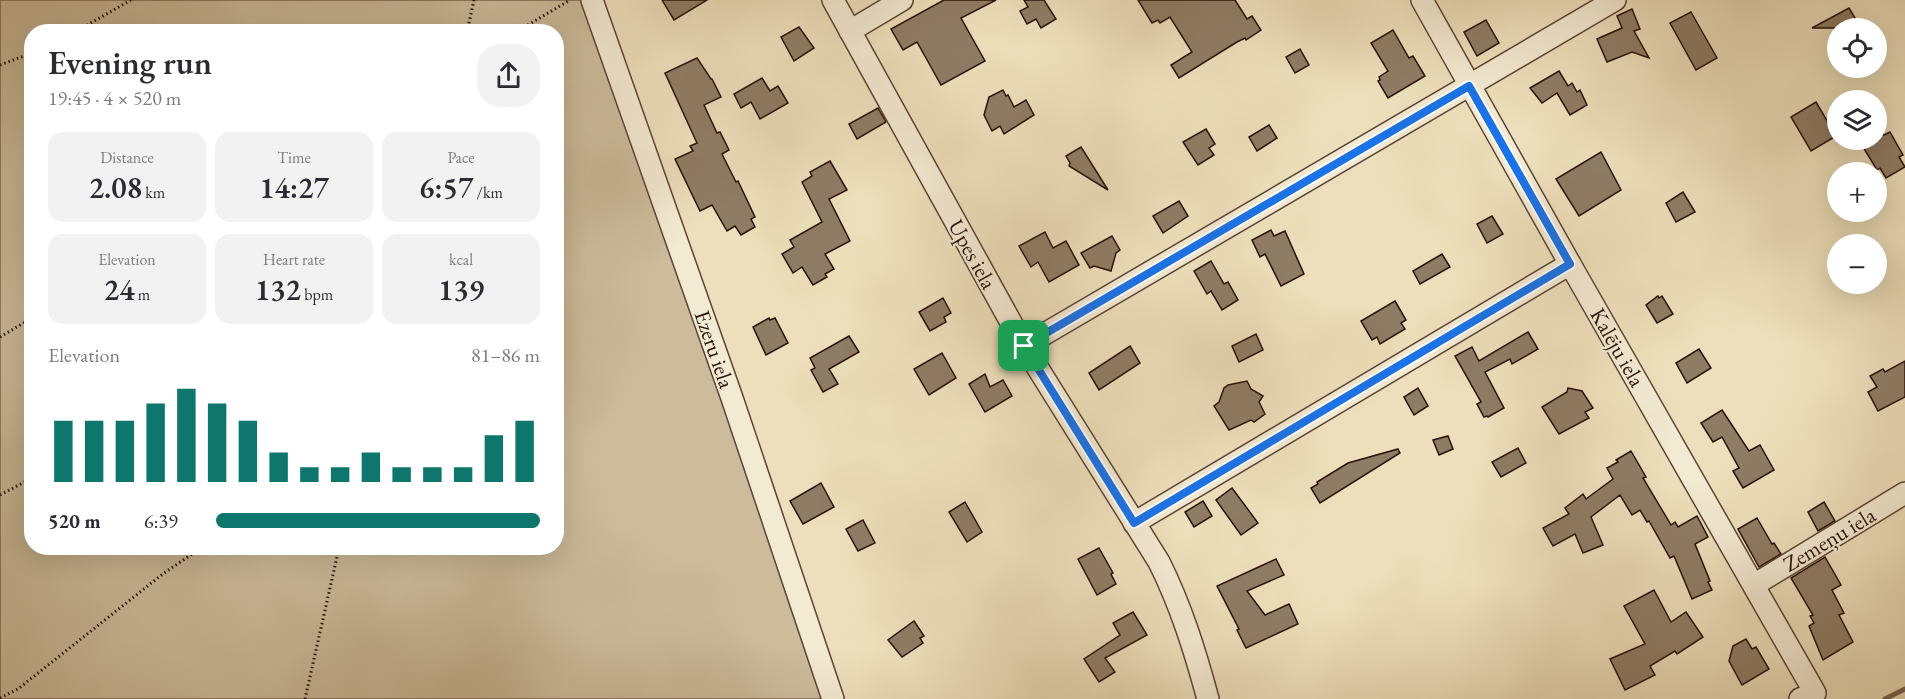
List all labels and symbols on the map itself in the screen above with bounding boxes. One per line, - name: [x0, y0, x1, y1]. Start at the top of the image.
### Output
- street label: Upes iela: [942, 214, 1004, 295]
- street label: Kalēju iela: [1583, 302, 1652, 392]
- street label: Ezeru iela: [688, 306, 741, 392]
- pin: [998, 320, 1049, 371]
- street label: Zemeņu iela: [1778, 500, 1881, 578]

